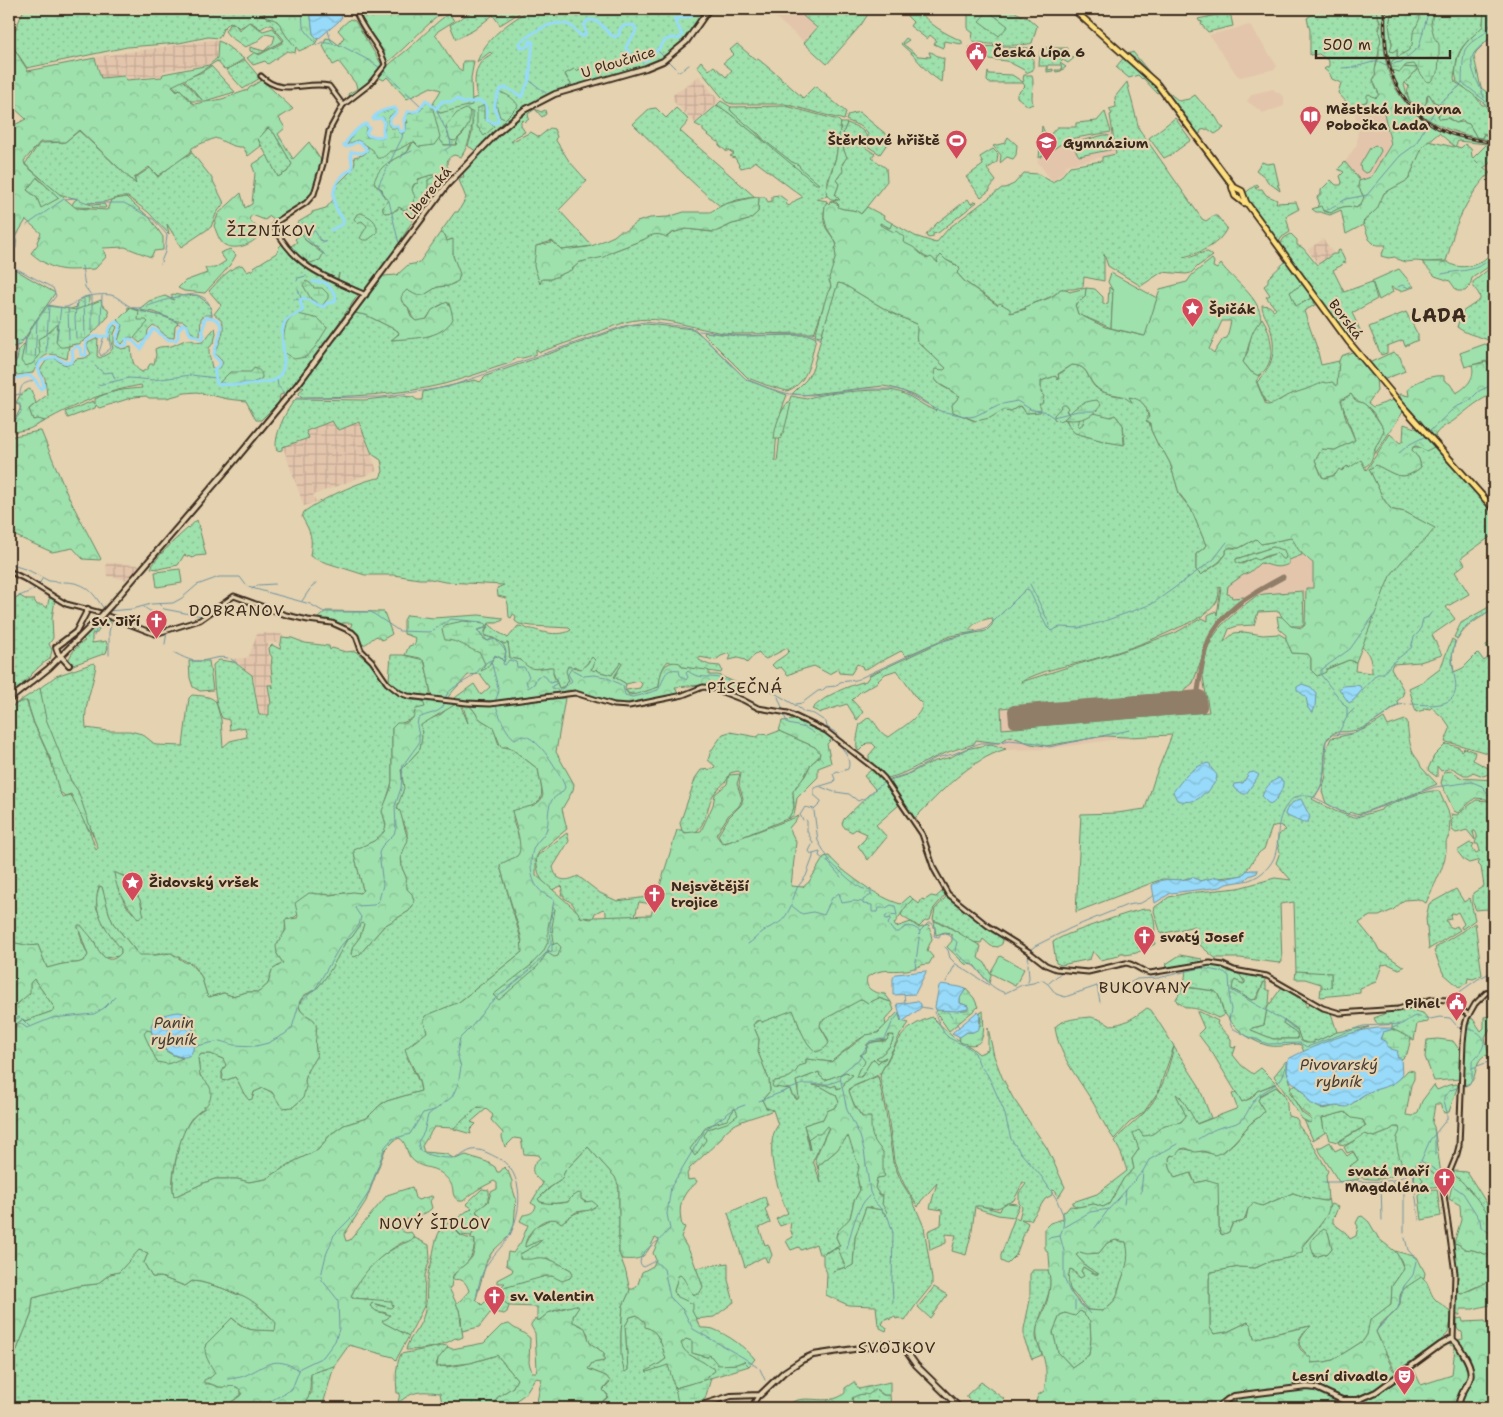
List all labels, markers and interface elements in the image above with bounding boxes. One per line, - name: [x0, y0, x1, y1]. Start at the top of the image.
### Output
- scale bar: [1316, 28, 1449, 60]
- text: 500 m: [1323, 35, 1371, 55]
- public building icon: Česká Lípa 6: [965, 40, 989, 71]
- street label: U Ploučnice: [579, 42, 657, 82]
- place label: Česká Lípa 6: [993, 43, 1085, 61]
- place label: Městská knihovna Pobočka Lada: [1326, 100, 1462, 134]
- library icon: Městská knihovna Pobočka Lada: [1298, 105, 1322, 136]
- sports icon: Štěrkové hřiště: [944, 128, 968, 159]
- place label: Štěrkové hřiště: [828, 131, 940, 149]
- school or university icon: Gymnázium: [1035, 131, 1059, 162]
- place label: Gymnázium: [1063, 134, 1149, 152]
- street label: Liberecká: [401, 162, 455, 223]
- district label: ŽIZNÍKOV: [226, 220, 316, 241]
- street label: Borská: [1325, 295, 1367, 343]
- place icon: Špičák: [1181, 297, 1205, 328]
- place label: Špičák: [1209, 300, 1256, 318]
- district label: LADA: [1411, 303, 1467, 328]
- district label: DOBRANOV: [189, 600, 285, 621]
- church icon: Sv. Jiří: [144, 609, 168, 640]
- place label: Sv. Jiří: [92, 612, 141, 630]
- district label: PÍSEČNÁ: [707, 677, 783, 698]
- place icon: Židovský vršek: [121, 870, 145, 901]
- place label: Židovský vršek: [149, 873, 259, 891]
- place label: Nejsvětější trojice: [671, 877, 750, 911]
- church icon: Nejsvětější trojice: [643, 882, 667, 913]
- church icon: svatý Josef: [1132, 925, 1156, 956]
- place label: svatý Josef: [1160, 928, 1244, 946]
- district label: BUKOVANY: [1099, 977, 1191, 998]
- public building icon: Pihel: [1444, 991, 1468, 1022]
- place label: Pihel: [1405, 994, 1440, 1012]
- water label: Panin rybník: [151, 1013, 198, 1050]
- water label: Pivovarský rybník: [1300, 1055, 1378, 1092]
- place label: svatá Maří Magdaléna: [1345, 1162, 1430, 1196]
- church icon: svatá Maří Magdaléna: [1433, 1167, 1457, 1198]
- district label: NOVÝ ŠIDLOV: [379, 1213, 491, 1234]
- church icon: sv. Valentin: [482, 1284, 506, 1315]
- place label: sv. Valentin: [510, 1287, 594, 1305]
- district label: SVOJKOV: [858, 1337, 936, 1358]
- theatre icon: Lesní divadlo: [1392, 1364, 1416, 1395]
- place label: Lesní divadlo: [1292, 1367, 1388, 1385]

